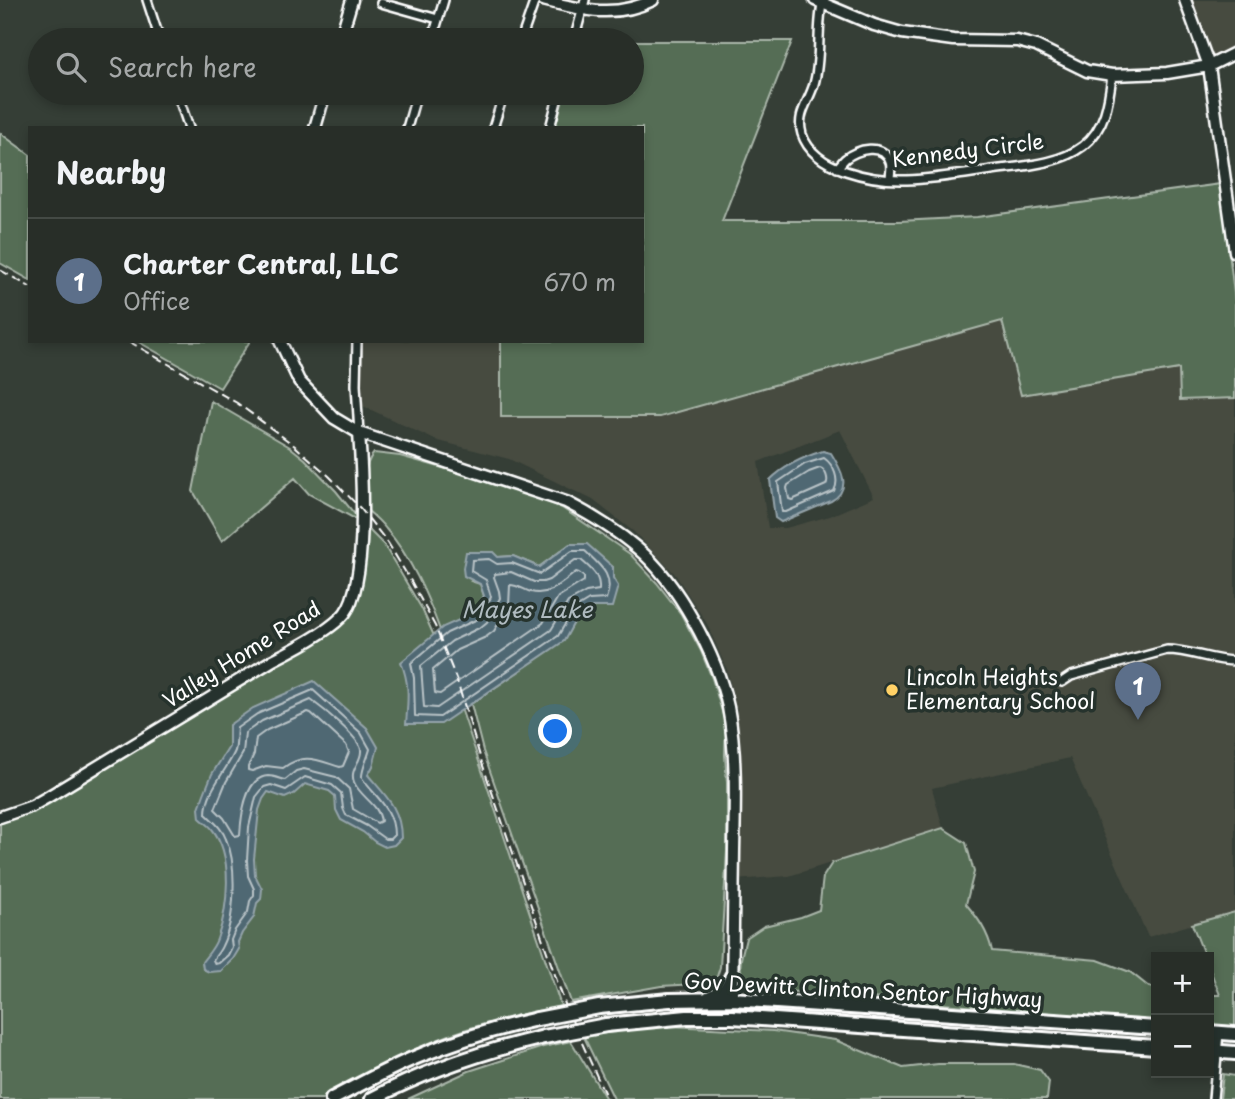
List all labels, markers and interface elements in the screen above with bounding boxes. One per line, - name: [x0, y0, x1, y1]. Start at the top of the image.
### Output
- search box: [28, 28, 644, 105]
- text: Search here: [108, 47, 257, 86]
- icon: search: [52, 48, 90, 86]
- street label: Kennedy Circle: [890, 124, 1046, 174]
- text: Nearby: [56, 149, 166, 194]
- text: Charter Central, LLC: [123, 244, 399, 283]
- text: 1: [74, 264, 85, 299]
- text: 670 m: [544, 264, 616, 299]
- text: Office: [123, 283, 190, 318]
- water label: Mayes Lake: [462, 591, 594, 626]
- street label: Valley Home Road: [156, 592, 326, 715]
- place label: Lincoln Heights Elementary School: [906, 660, 1095, 716]
- pin: 1: [1115, 662, 1161, 720]
- marker: Lincoln Heights Elementary School: [884, 682, 900, 698]
- your location: [538, 714, 572, 748]
- map controls: [1151, 952, 1214, 1078]
- button: +: [1151, 952, 1214, 1015]
- street label: Gov Dewitt Clinton Sentor Highway: [683, 964, 1043, 1014]
- button: −: [1151, 1015, 1214, 1078]

